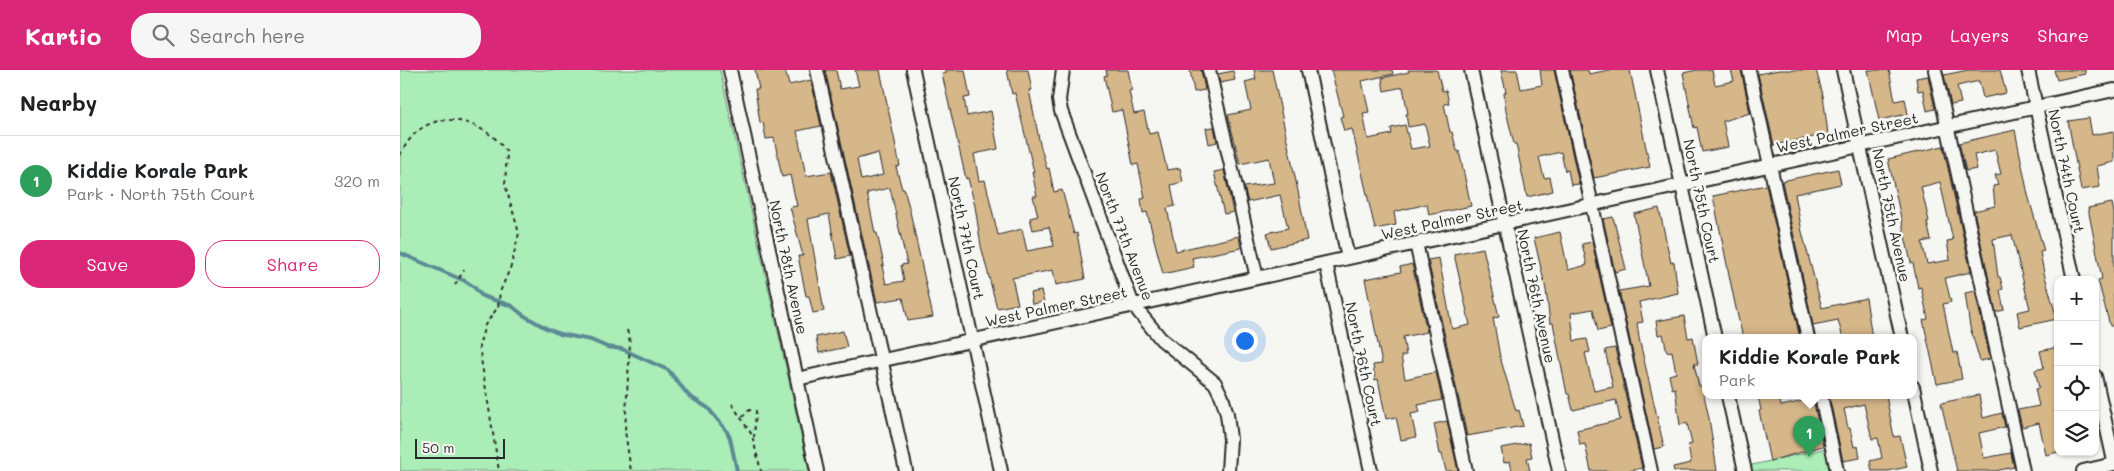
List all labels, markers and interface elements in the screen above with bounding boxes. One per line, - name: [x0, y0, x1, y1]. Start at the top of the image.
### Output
- search box: [131, 13, 481, 58]
- text: Kartio: [25, 20, 101, 51]
- icon: search: [149, 21, 177, 49]
- text: Search here: [189, 23, 305, 48]
- text: Map: [1886, 23, 1922, 47]
- text: Layers: [1950, 23, 2009, 47]
- text: Share: [2037, 23, 2089, 47]
- text: Nearby: [20, 89, 97, 116]
- street label: West Palmer Street: [1774, 107, 1920, 157]
- street label: North 74th Court: [2044, 107, 2090, 235]
- street label: North 75th Court: [1679, 137, 1725, 265]
- street label: North 75th Avenue: [1868, 146, 1916, 284]
- text: Kiddie Korale Park: [67, 158, 248, 183]
- street label: North 77th Avenue: [1091, 169, 1159, 303]
- text: 1: [32, 170, 40, 191]
- text: 320 m: [334, 170, 380, 191]
- street label: North 77th Court: [944, 174, 990, 302]
- text: Park · North 75th Court: [67, 183, 255, 204]
- street label: West Palmer Street: [1379, 194, 1525, 244]
- street label: North 78th Avenue: [765, 198, 813, 336]
- street label: North 76th Avenue: [1513, 227, 1561, 365]
- button: Save: [20, 240, 195, 288]
- button: Share: [205, 240, 380, 288]
- map controls: [2054, 276, 2099, 456]
- button: +: [2054, 276, 2099, 321]
- street label: West Palmer Street: [983, 281, 1129, 331]
- street label: North 76th Court: [1341, 300, 1387, 428]
- button: −: [2054, 321, 2099, 366]
- your location: [1232, 328, 1258, 354]
- popup: [1702, 334, 1917, 399]
- text: Kiddie Korale Park: [1719, 344, 1900, 369]
- button: locate: [2054, 366, 2099, 411]
- text: Park: [1719, 369, 1755, 390]
- button: layers: [2054, 411, 2099, 456]
- pin: 1: [1793, 416, 1825, 457]
- scale bar: [415, 436, 505, 459]
- text: 50 m: [422, 438, 454, 457]

